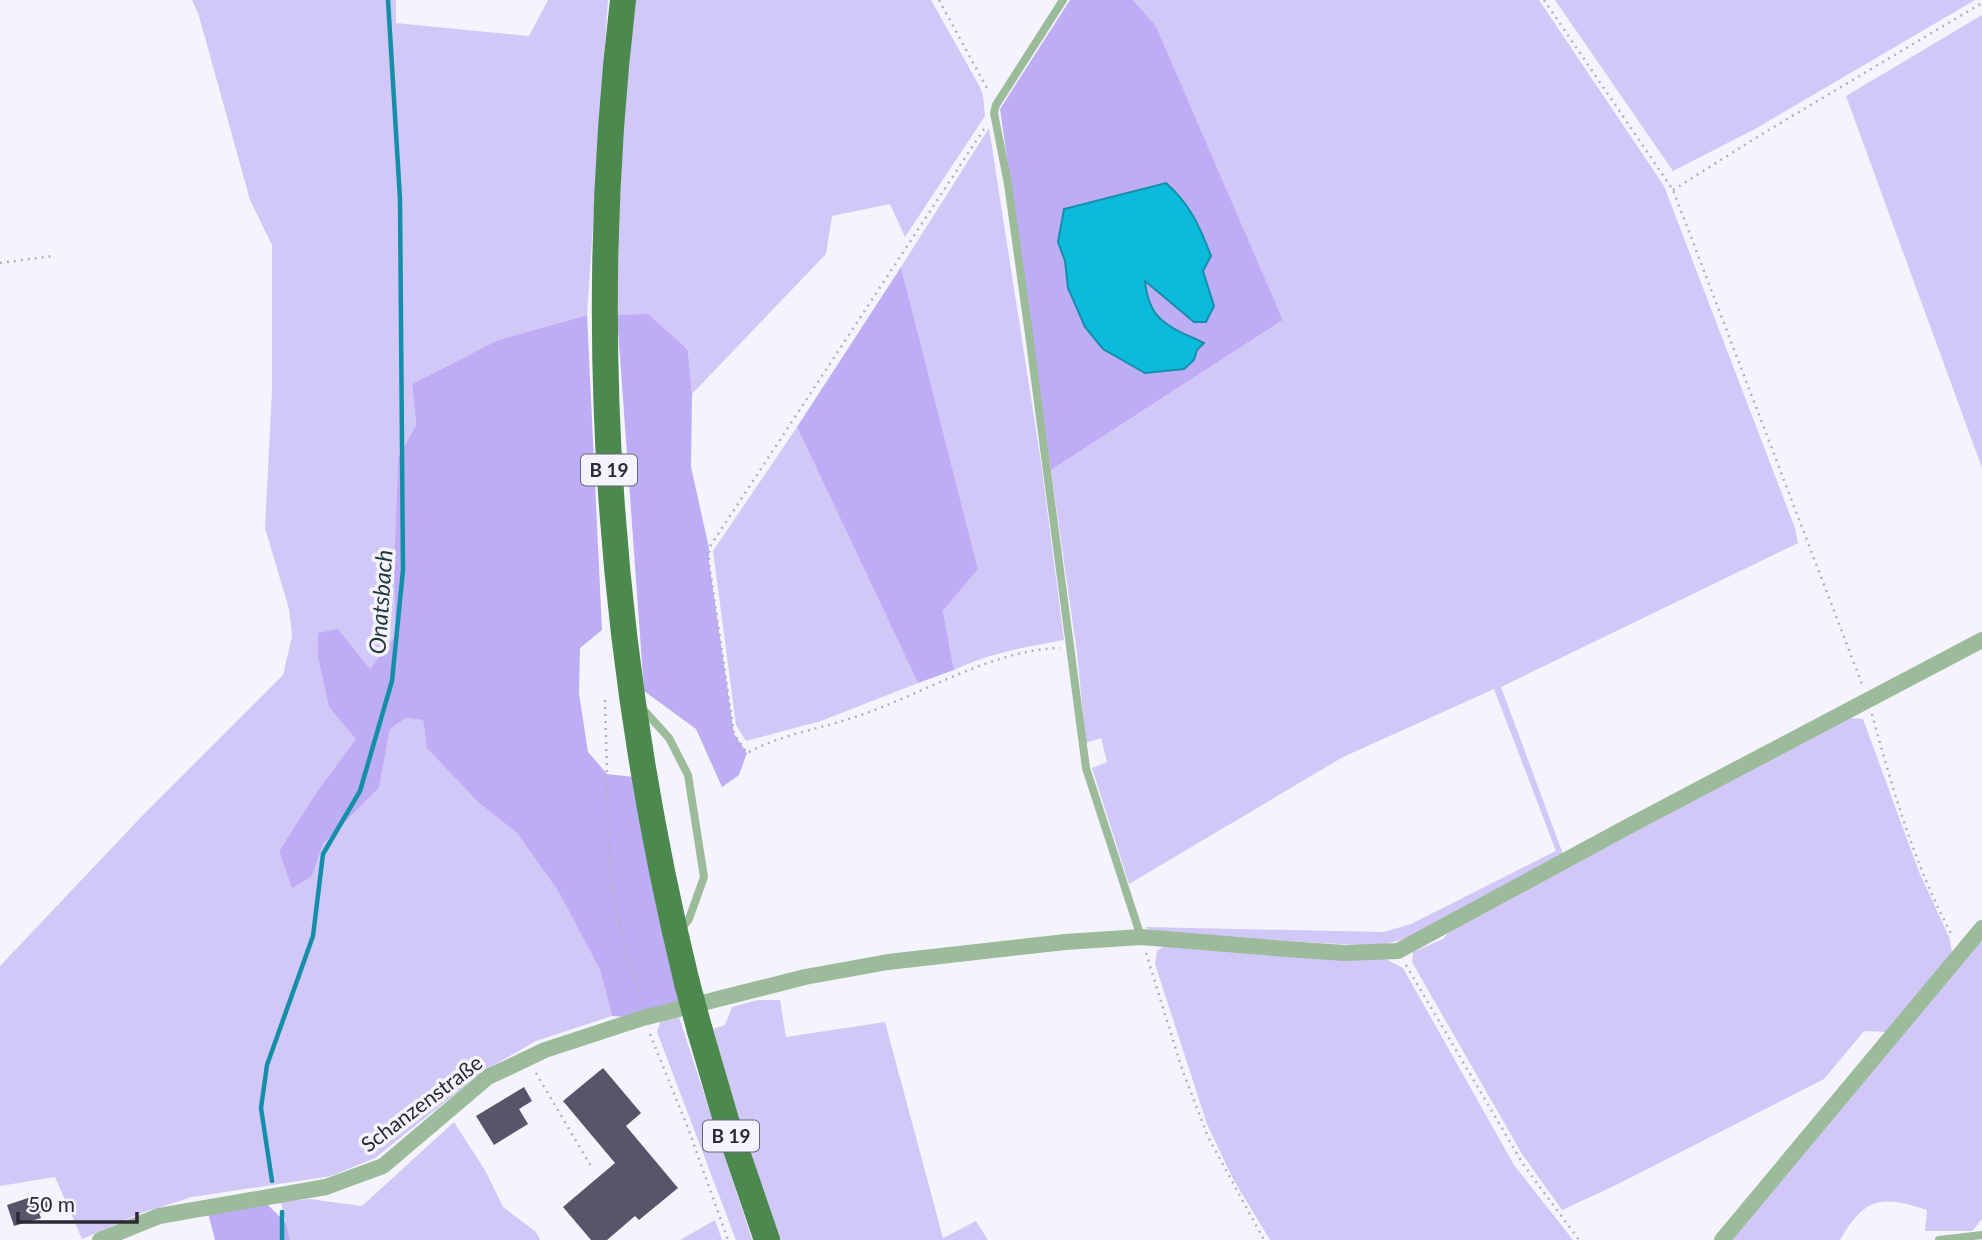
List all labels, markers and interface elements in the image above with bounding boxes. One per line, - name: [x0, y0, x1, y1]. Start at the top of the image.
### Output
- road number: B 19: [581, 454, 637, 485]
- water label: Onatsbach: [362, 549, 398, 655]
- street label: Schanzenstraße: [356, 1049, 487, 1156]
- road number: B 19: [703, 1120, 759, 1152]
- scale bar: [18, 1180, 136, 1224]
- text: 50 m: [28, 1191, 75, 1216]

